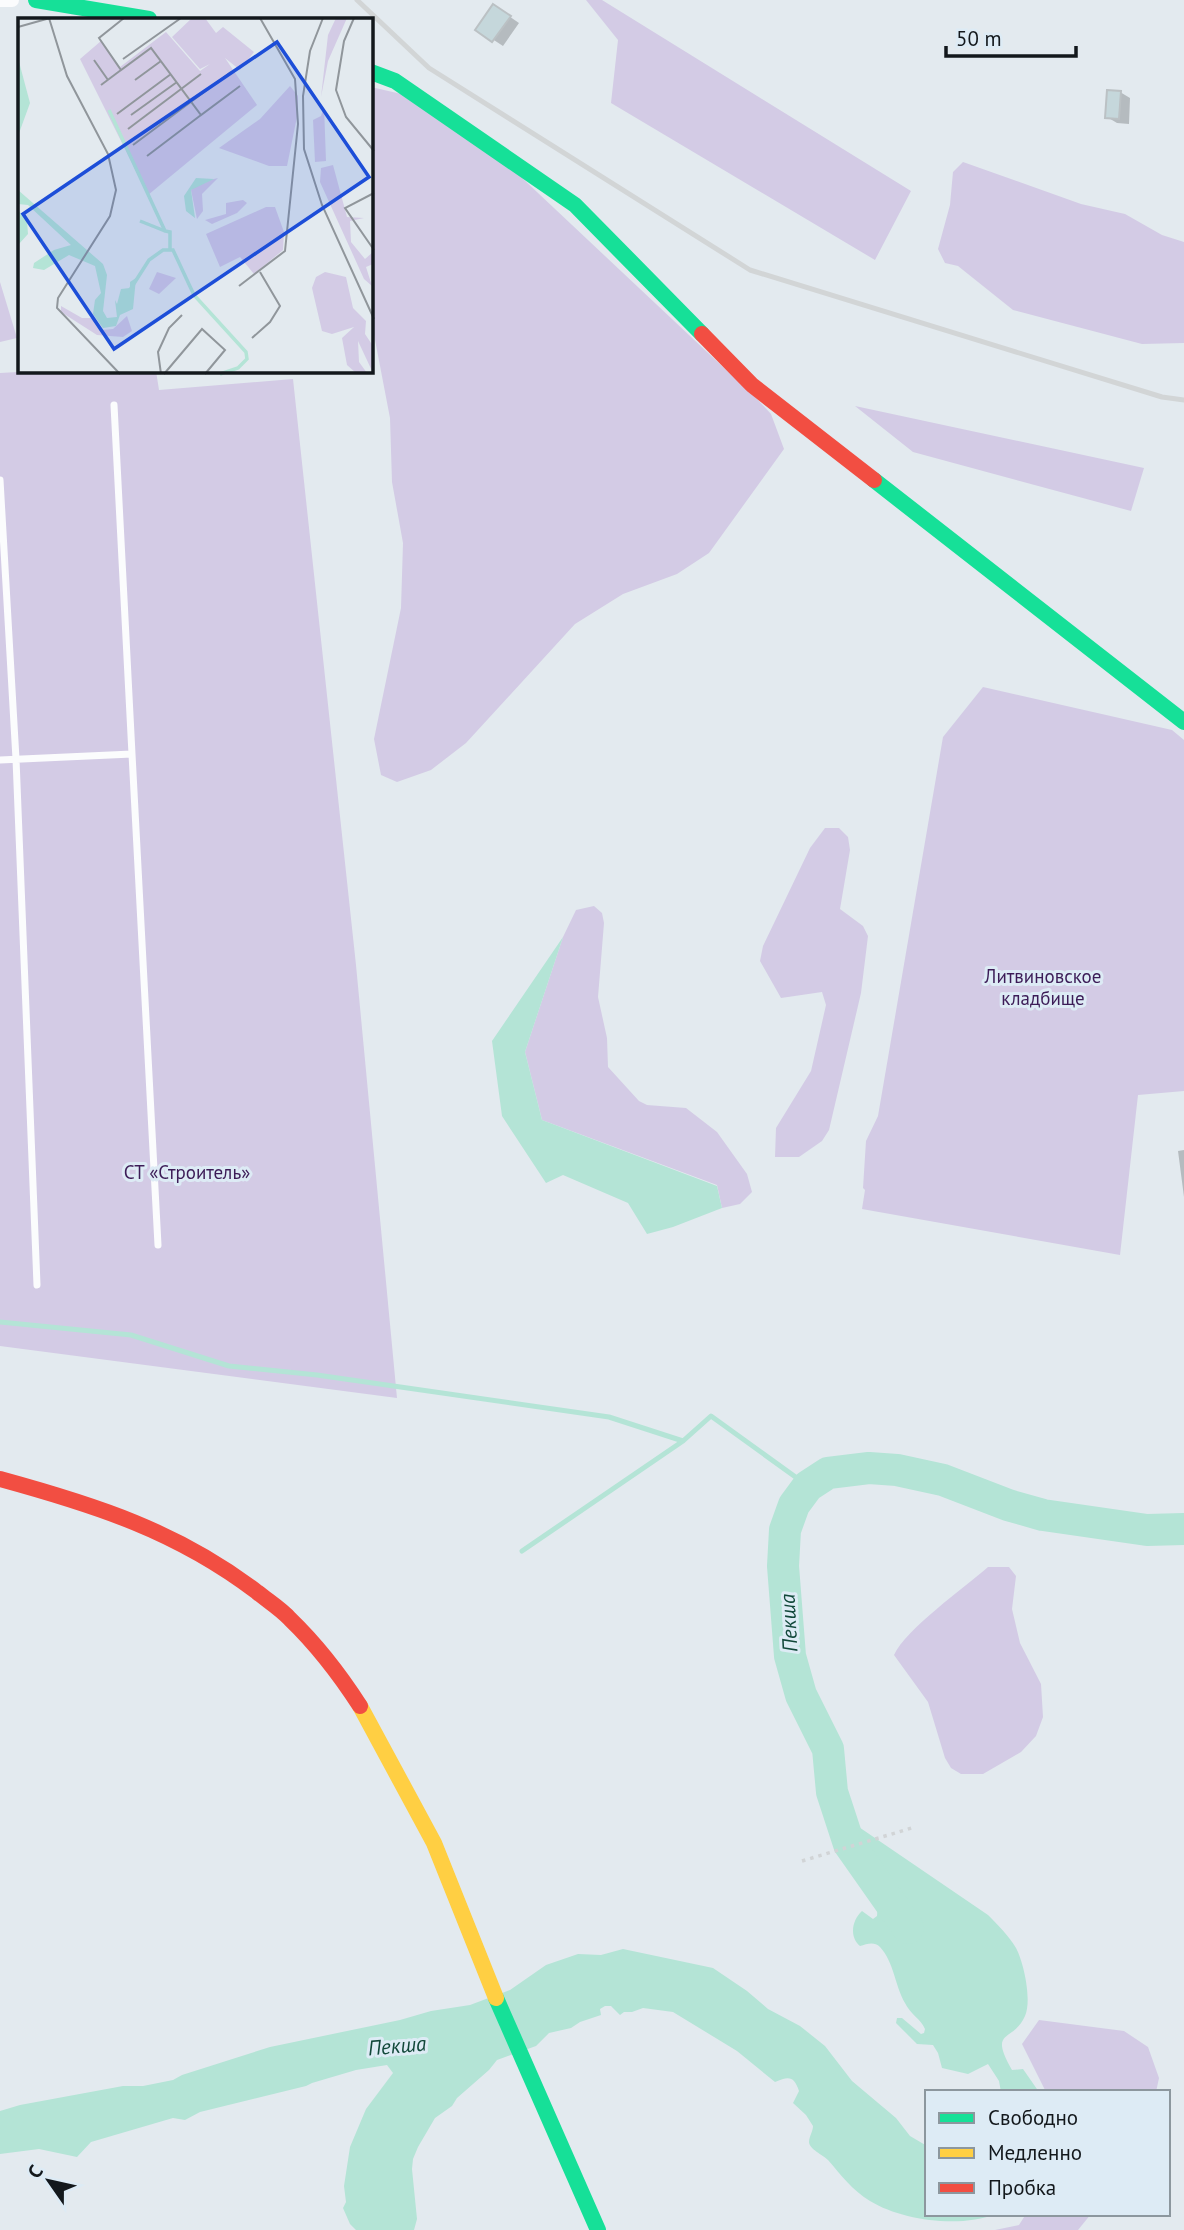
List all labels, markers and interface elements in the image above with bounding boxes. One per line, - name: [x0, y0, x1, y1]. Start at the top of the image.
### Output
- scale bar: [946, 14, 1076, 58]
- inset map: [18, 18, 373, 373]
- text: 50 m: [956, 25, 1002, 52]
- park label: Литвиновское кладбище: [984, 964, 1101, 1010]
- park label: СТ «Строитель»: [124, 1160, 250, 1184]
- water label: Пекша: [773, 1592, 804, 1653]
- water label: Пекша: [367, 2029, 428, 2061]
- legend: [925, 2090, 1170, 2216]
- text: Свободно: [988, 2104, 1078, 2131]
- text: Медленно: [988, 2139, 1082, 2166]
- north arrow: [14, 2146, 84, 2216]
- text: С: [22, 2160, 48, 2183]
- text: Пробка: [988, 2174, 1056, 2201]

